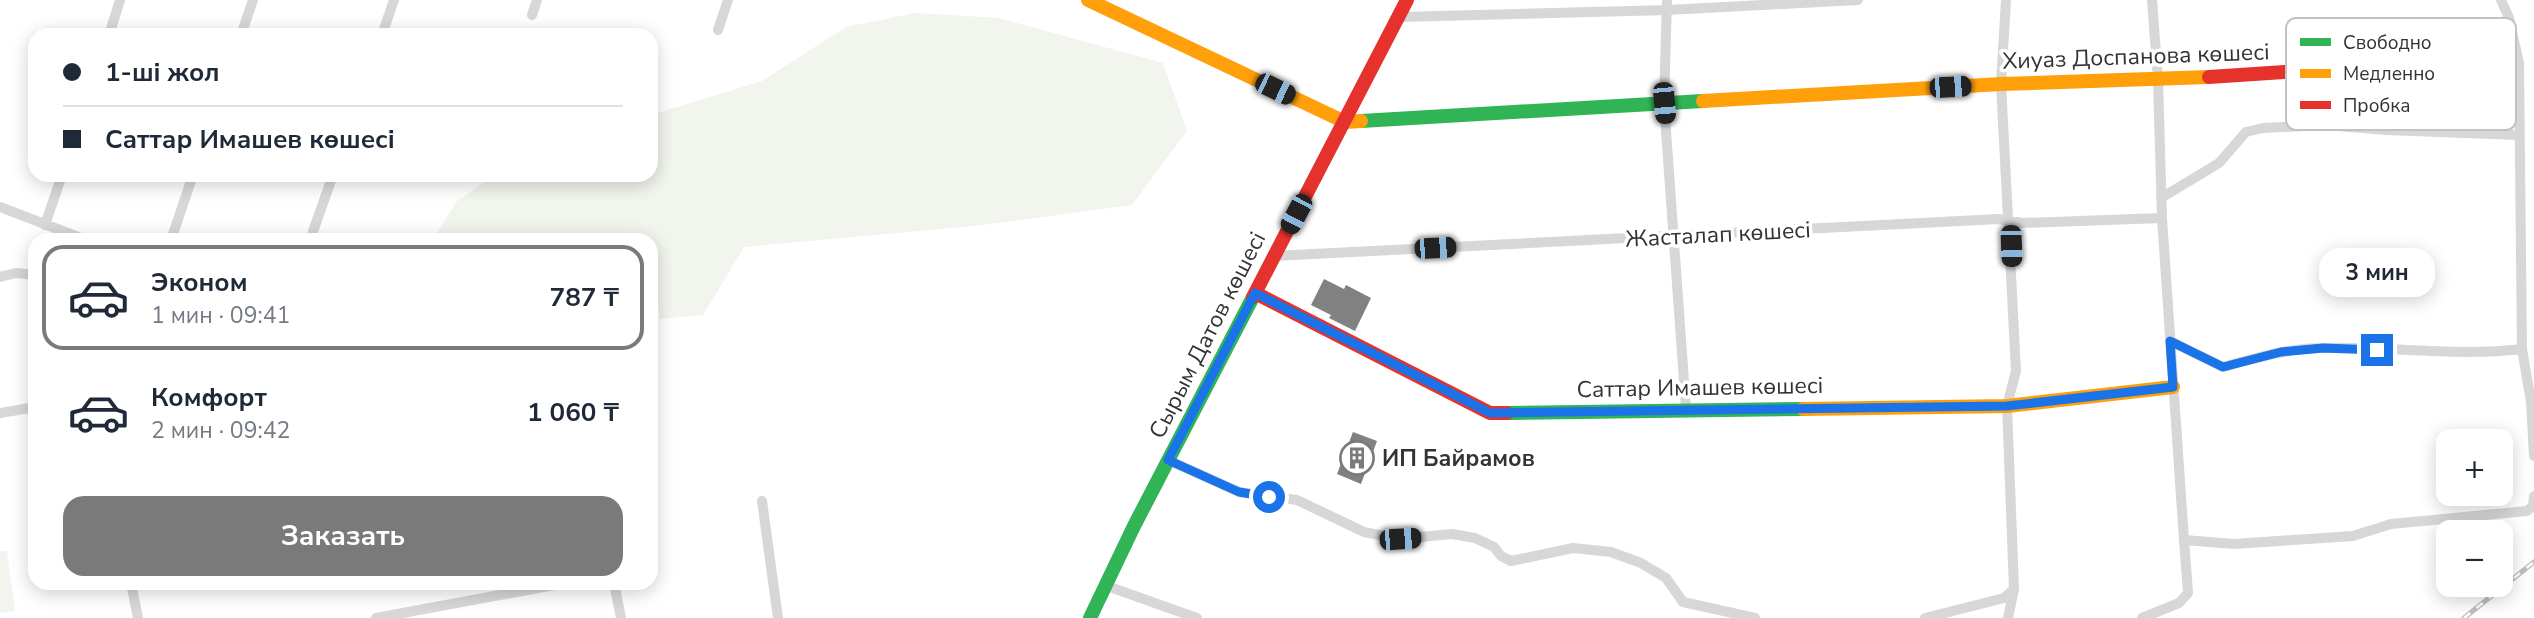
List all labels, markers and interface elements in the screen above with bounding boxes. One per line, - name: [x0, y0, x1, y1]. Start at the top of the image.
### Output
- legend: [2286, 18, 2516, 130]
- text: Свободно: [2343, 30, 2432, 56]
- street label: Хиуаз Доспанова көшесі: [2002, 36, 2270, 77]
- text: 1-ші жол: [105, 55, 220, 90]
- text: Медленно: [2343, 61, 2435, 87]
- car: [1252, 70, 1299, 108]
- car: [1929, 75, 1972, 99]
- car: [1652, 81, 1677, 125]
- text: Пробка: [2343, 93, 2410, 119]
- text: Саттар Имашев көшесі: [105, 122, 395, 157]
- car: [1277, 191, 1316, 237]
- street label: Жасталап көшесі: [1625, 214, 1811, 255]
- car: [2000, 225, 2023, 267]
- street label: Сырым Датов көшесі: [1142, 227, 1273, 444]
- car: [1414, 236, 1457, 260]
- callout: 3 мин: [2319, 248, 2435, 298]
- text: 3 мин: [2345, 257, 2409, 288]
- text: Эконом: [151, 265, 248, 300]
- icon: car: [67, 266, 130, 329]
- text: 787 ₸: [550, 280, 619, 315]
- text: 1 мин · 09:41: [151, 300, 290, 331]
- route end: [2361, 334, 2393, 366]
- street label: Саттар Имашев көшесі: [1576, 370, 1824, 405]
- text: Комфорт: [151, 380, 267, 415]
- icon: car: [67, 381, 130, 444]
- text: 1 060 ₸: [527, 395, 619, 430]
- text: 2 мин · 09:42: [151, 415, 290, 446]
- map controls: [2436, 429, 2513, 597]
- button: +: [2436, 429, 2513, 506]
- building icon: ИП Байрамов: [1338, 439, 1376, 477]
- place label: ИП Байрамов: [1382, 443, 1535, 474]
- route start: [1253, 481, 1285, 513]
- button: Заказать: [63, 496, 623, 576]
- button: −: [2436, 520, 2513, 597]
- car: [1379, 527, 1422, 551]

